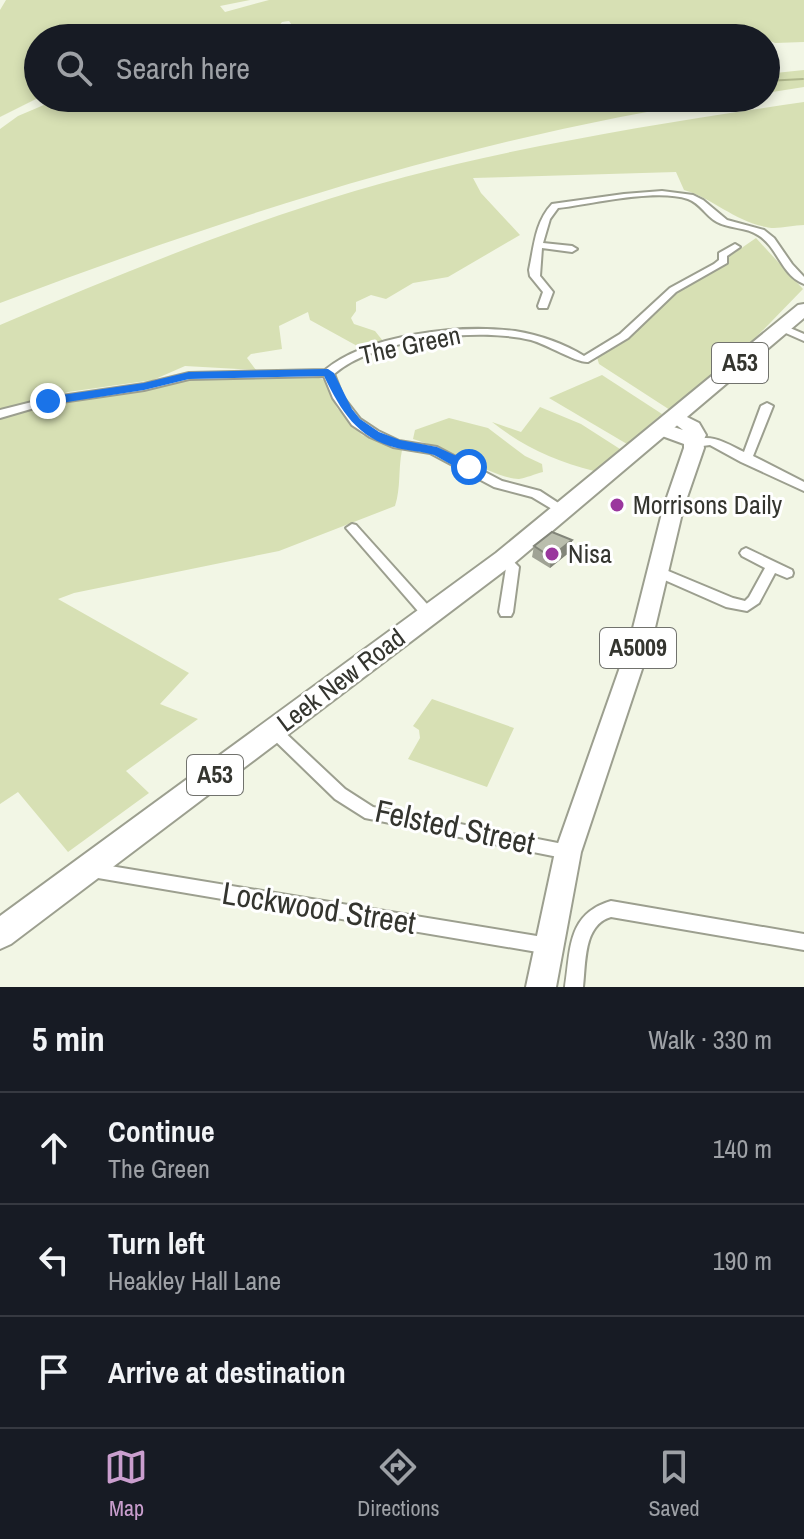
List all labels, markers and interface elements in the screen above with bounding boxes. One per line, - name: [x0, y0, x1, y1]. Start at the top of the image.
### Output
- search box: [24, 24, 780, 112]
- icon: search: [52, 46, 96, 90]
- text: Search here: [116, 48, 250, 88]
- street label: The Green: [356, 317, 463, 372]
- road number: A53: [712, 343, 768, 383]
- route end: [30, 383, 66, 419]
- route start: [451, 449, 487, 485]
- place label: Morrisons Daily: [633, 487, 783, 522]
- marker: Morrisons Daily: [608, 496, 626, 514]
- place label: Nisa: [568, 536, 612, 571]
- marker: Nisa: [543, 545, 561, 563]
- street label: Leek New Road: [270, 620, 412, 739]
- road number: A5009: [600, 628, 676, 668]
- road number: A53: [187, 755, 243, 795]
- street label: Felsted Street: [371, 789, 539, 864]
- street label: Lockwood Street: [219, 871, 419, 944]
- text: 5 min: [32, 1016, 105, 1062]
- text: Walk · 330 m: [648, 1022, 772, 1057]
- text: Continue: [108, 1111, 215, 1151]
- icon: ahead: [32, 1126, 76, 1170]
- text: 140 m: [713, 1131, 772, 1166]
- text: The Green: [108, 1151, 210, 1186]
- text: Turn left: [108, 1223, 205, 1263]
- icon: left: [32, 1238, 76, 1282]
- text: 190 m: [713, 1243, 772, 1278]
- text: Heakley Hall Lane: [108, 1263, 281, 1298]
- icon: arrive: [32, 1350, 76, 1394]
- text: Arrive at destination: [108, 1352, 346, 1392]
- tab: Map: [104, 1445, 148, 1523]
- tab: Directions: [357, 1445, 440, 1523]
- tab: Saved: [648, 1445, 700, 1523]

